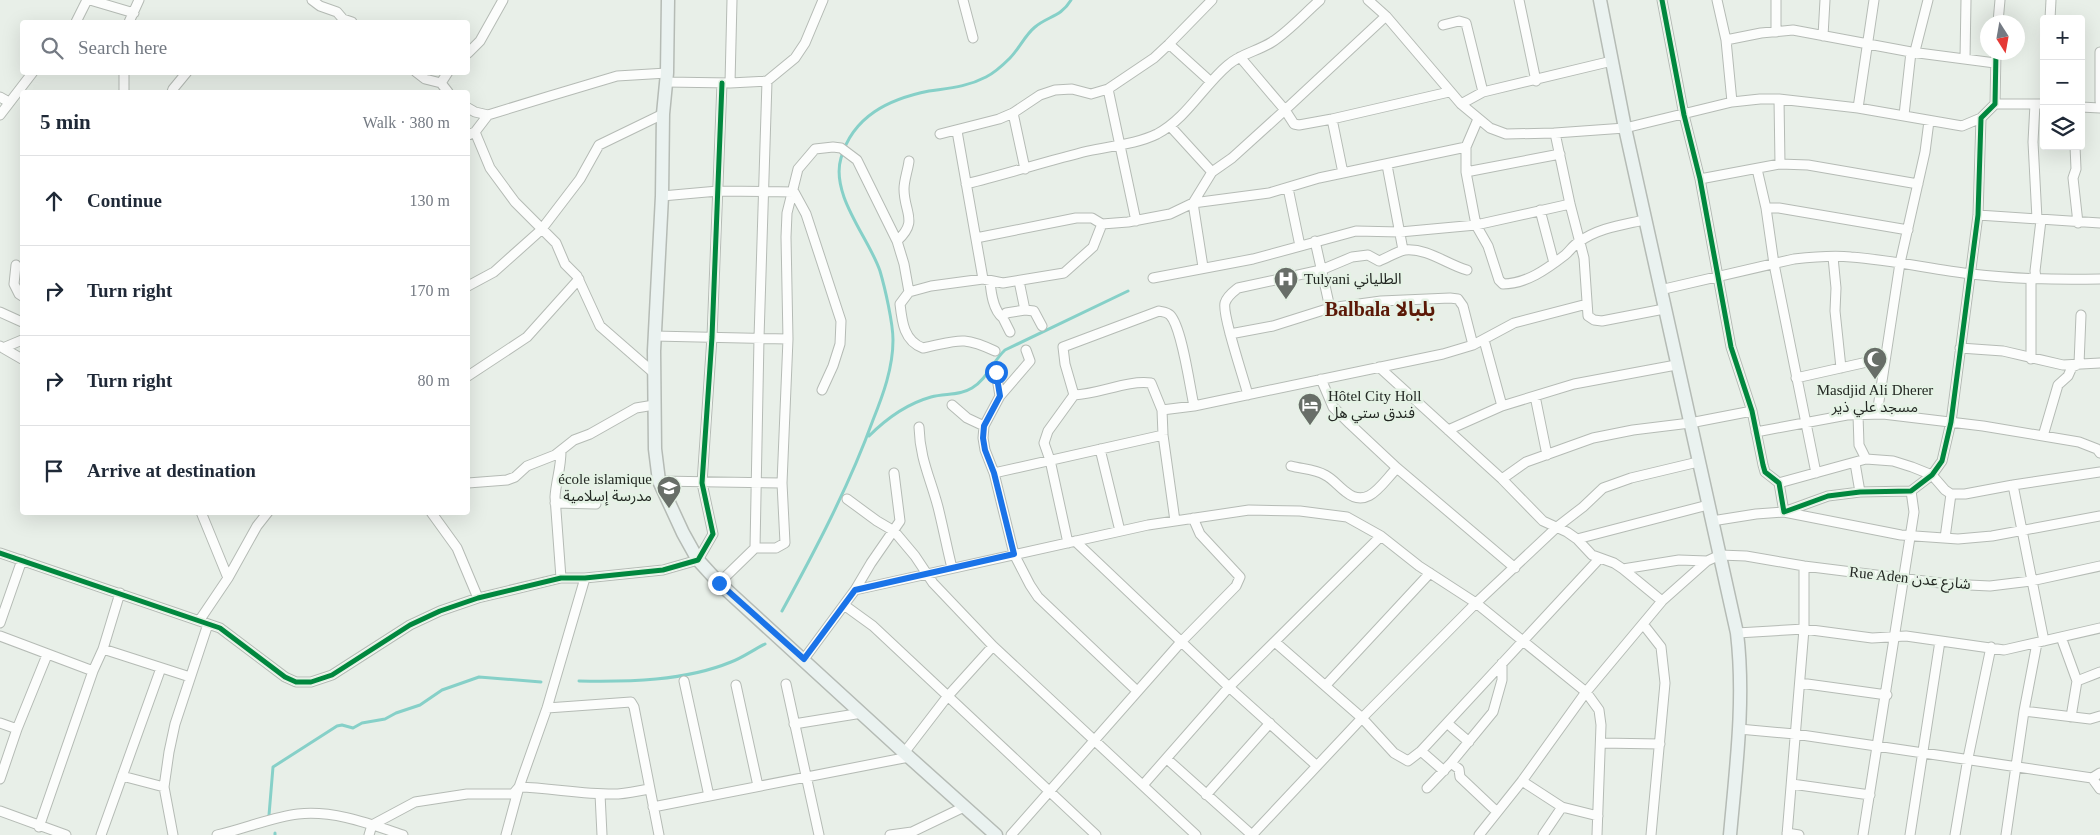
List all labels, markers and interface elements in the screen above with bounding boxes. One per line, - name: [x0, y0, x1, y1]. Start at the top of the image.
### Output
- north arrow: [1980, 15, 2025, 60]
- map controls: [2040, 15, 2085, 150]
- button: +: [2040, 15, 2085, 60]
- search box: [20, 20, 470, 75]
- icon: search: [38, 34, 66, 62]
- text: Search here: [78, 37, 167, 58]
- button: −: [2040, 60, 2085, 105]
- button: layers: [2040, 105, 2085, 150]
- text: 5 min: [40, 110, 91, 134]
- text: Walk · 380 m: [363, 114, 450, 131]
- icon: ahead: [40, 187, 68, 215]
- text: Continue: [87, 190, 162, 211]
- text: 130 m: [410, 192, 450, 209]
- hospital icon: Tulyani الطلياني: [1273, 266, 1299, 300]
- place label: Tulyani الطلياني: [1304, 271, 1402, 290]
- icon: right: [40, 277, 68, 305]
- text: Turn right: [87, 280, 172, 301]
- text: 170 m: [410, 282, 450, 299]
- district label: Balbala بلبالا: [1325, 298, 1435, 321]
- mosque icon: Masdjid Ali Dherer مسجد علي ذير: [1862, 346, 1888, 380]
- route start: [985, 361, 1008, 384]
- icon: right: [40, 367, 68, 395]
- text: Turn right: [87, 370, 172, 391]
- text: 80 m: [418, 372, 450, 389]
- place label: Masdjid Ali Dherer مسجد علي ذير: [1817, 382, 1933, 418]
- place label: Hôtel City Holl فندق ستي هل: [1328, 388, 1421, 424]
- hotel icon: Hôtel City Holl فندق ستي هل: [1297, 392, 1323, 426]
- icon: arrive: [40, 457, 68, 485]
- text: Arrive at destination: [87, 460, 256, 481]
- place label: école islamique مدرسة إسلامية: [558, 471, 652, 506]
- school or university icon: école islamique مدرسة إسلامية: [656, 475, 682, 509]
- street label: Rue Aden شارع عدن: [1848, 564, 1972, 596]
- route end: [708, 572, 731, 595]

